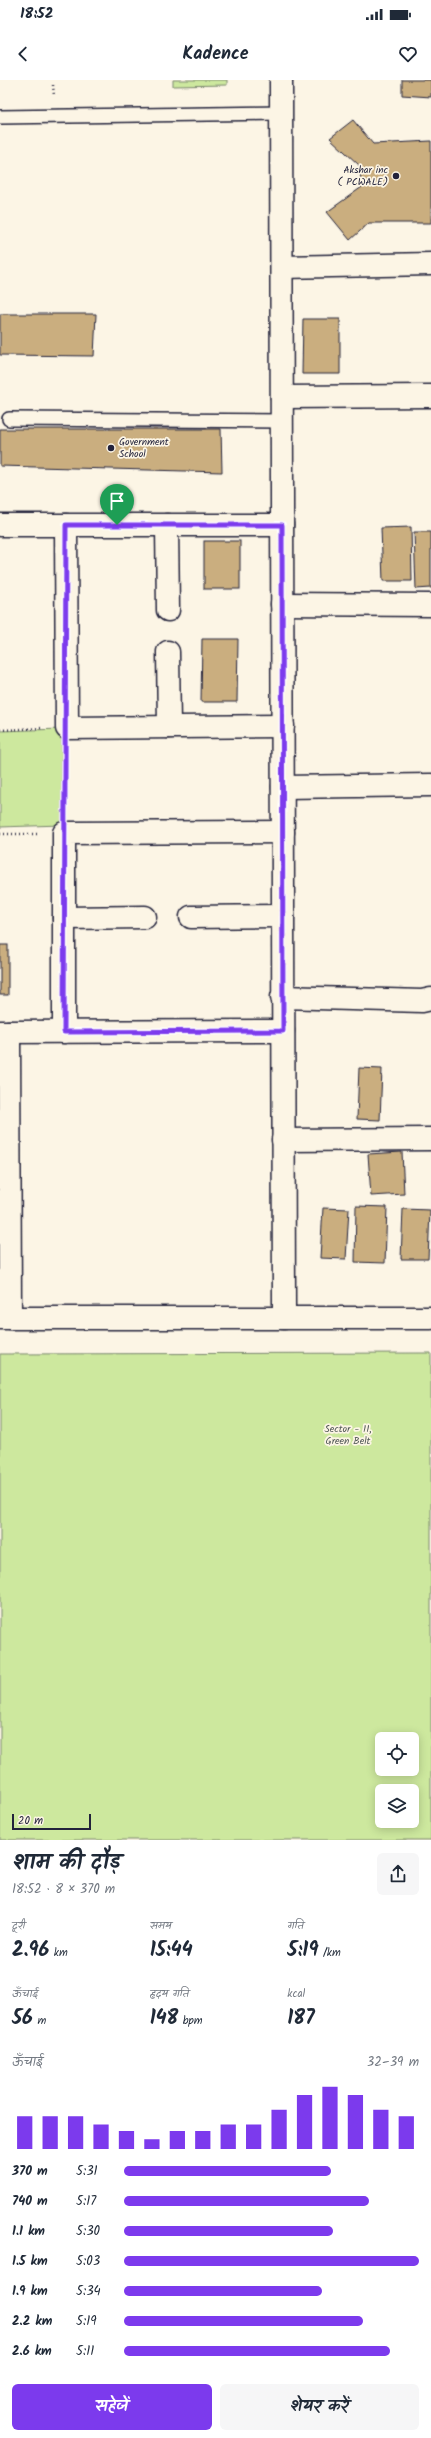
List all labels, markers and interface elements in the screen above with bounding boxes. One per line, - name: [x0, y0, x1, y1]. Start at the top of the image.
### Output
- text: 18:52: [20, 2, 53, 26]
- text: Kadence: [182, 40, 249, 69]
- icon: back: [12, 43, 34, 65]
- icon: heart: [397, 43, 419, 65]
- place label: Akshar inc ( PCWALE): [337, 162, 389, 190]
- marker: Akshar inc ( PCWALE): [391, 171, 401, 181]
- place label: Government School: [119, 434, 169, 462]
- marker: Government School: [106, 443, 116, 453]
- pin: [100, 484, 134, 525]
- icon: arrive: [106, 490, 128, 512]
- park label: Sector - 11, Green Belt: [324, 1421, 372, 1449]
- map controls: [375, 1732, 419, 1828]
- button: locate: [375, 1732, 419, 1776]
- button: layers: [375, 1784, 419, 1828]
- scale bar: [12, 1812, 91, 1831]
- text: 20 m: [18, 1812, 43, 1830]
- text: शाम की दौड़: [12, 1846, 121, 1881]
- button: share: [377, 1853, 419, 1895]
- text: 18:52 · 8 × 370 m: [12, 1879, 115, 1900]
- text: दूरी: [12, 1917, 25, 1935]
- text: समय: [150, 1917, 172, 1935]
- text: गति: [287, 1917, 304, 1935]
- text: 2.96: [12, 1935, 49, 1967]
- text: 15:44: [150, 1935, 193, 1967]
- text: 5:19: [287, 1935, 319, 1967]
- text: km: [49, 1944, 68, 1962]
- text: /km: [319, 1944, 341, 1962]
- text: ऊँचाई: [12, 1985, 38, 2003]
- text: हृदय गति: [150, 1985, 189, 2003]
- text: kcal: [287, 1985, 305, 2003]
- text: 56: [12, 2003, 33, 2035]
- text: 148: [150, 2003, 178, 2035]
- text: 187: [287, 2003, 315, 2035]
- text: m: [33, 2012, 46, 2030]
- text: bpm: [178, 2012, 203, 2030]
- text: ऊँचाई: [12, 2052, 43, 2073]
- text: 32–39 m: [367, 2052, 419, 2073]
- text: 370 m: [12, 2161, 48, 2182]
- text: 5:31: [76, 2161, 98, 2182]
- text: 740 m: [12, 2191, 48, 2212]
- text: 5:17: [76, 2191, 96, 2212]
- text: 1.1 km: [12, 2221, 45, 2242]
- text: 5:30: [76, 2221, 100, 2242]
- text: 1.5 km: [12, 2251, 48, 2272]
- text: 5:03: [76, 2251, 100, 2272]
- text: 1.9 km: [12, 2281, 48, 2302]
- text: 5:34: [76, 2281, 101, 2302]
- text: 2.2 km: [12, 2311, 52, 2332]
- text: 5:19: [76, 2311, 97, 2332]
- text: 2.6 km: [12, 2341, 52, 2362]
- text: 5:11: [76, 2341, 94, 2362]
- button: सहेजें: [12, 2384, 212, 2430]
- button: शेयर करें: [220, 2384, 419, 2430]

